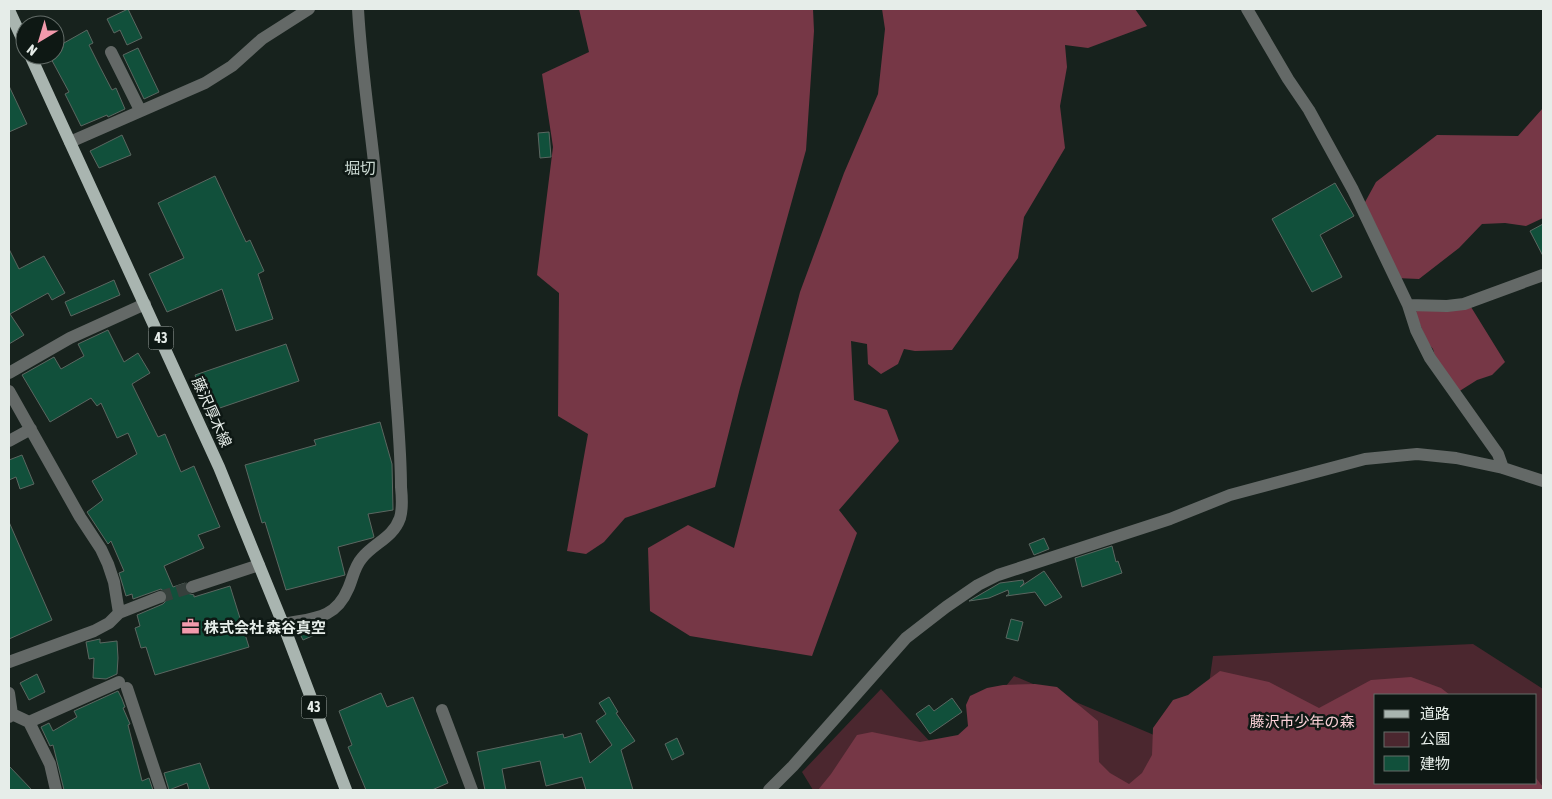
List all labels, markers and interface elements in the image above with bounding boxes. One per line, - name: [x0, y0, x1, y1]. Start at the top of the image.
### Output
- north arrow: [15, 15, 65, 65]
- text: N: [24, 41, 40, 59]
- district label: 堀切: [344, 159, 376, 177]
- road number: 43: [148, 326, 174, 349]
- street label: 藤沢厚木線: [189, 374, 235, 450]
- office icon: 株式会社 森谷真空: [180, 617, 200, 637]
- place label: 株式会社 森谷真空: [204, 619, 326, 636]
- legend: [1374, 694, 1537, 784]
- road number: 43: [302, 696, 326, 719]
- text: 道路: [1420, 705, 1450, 722]
- park label: 藤沢市少年の森: [1249, 713, 1355, 730]
- text: 公園: [1420, 730, 1450, 747]
- text: 建物: [1420, 755, 1450, 772]

